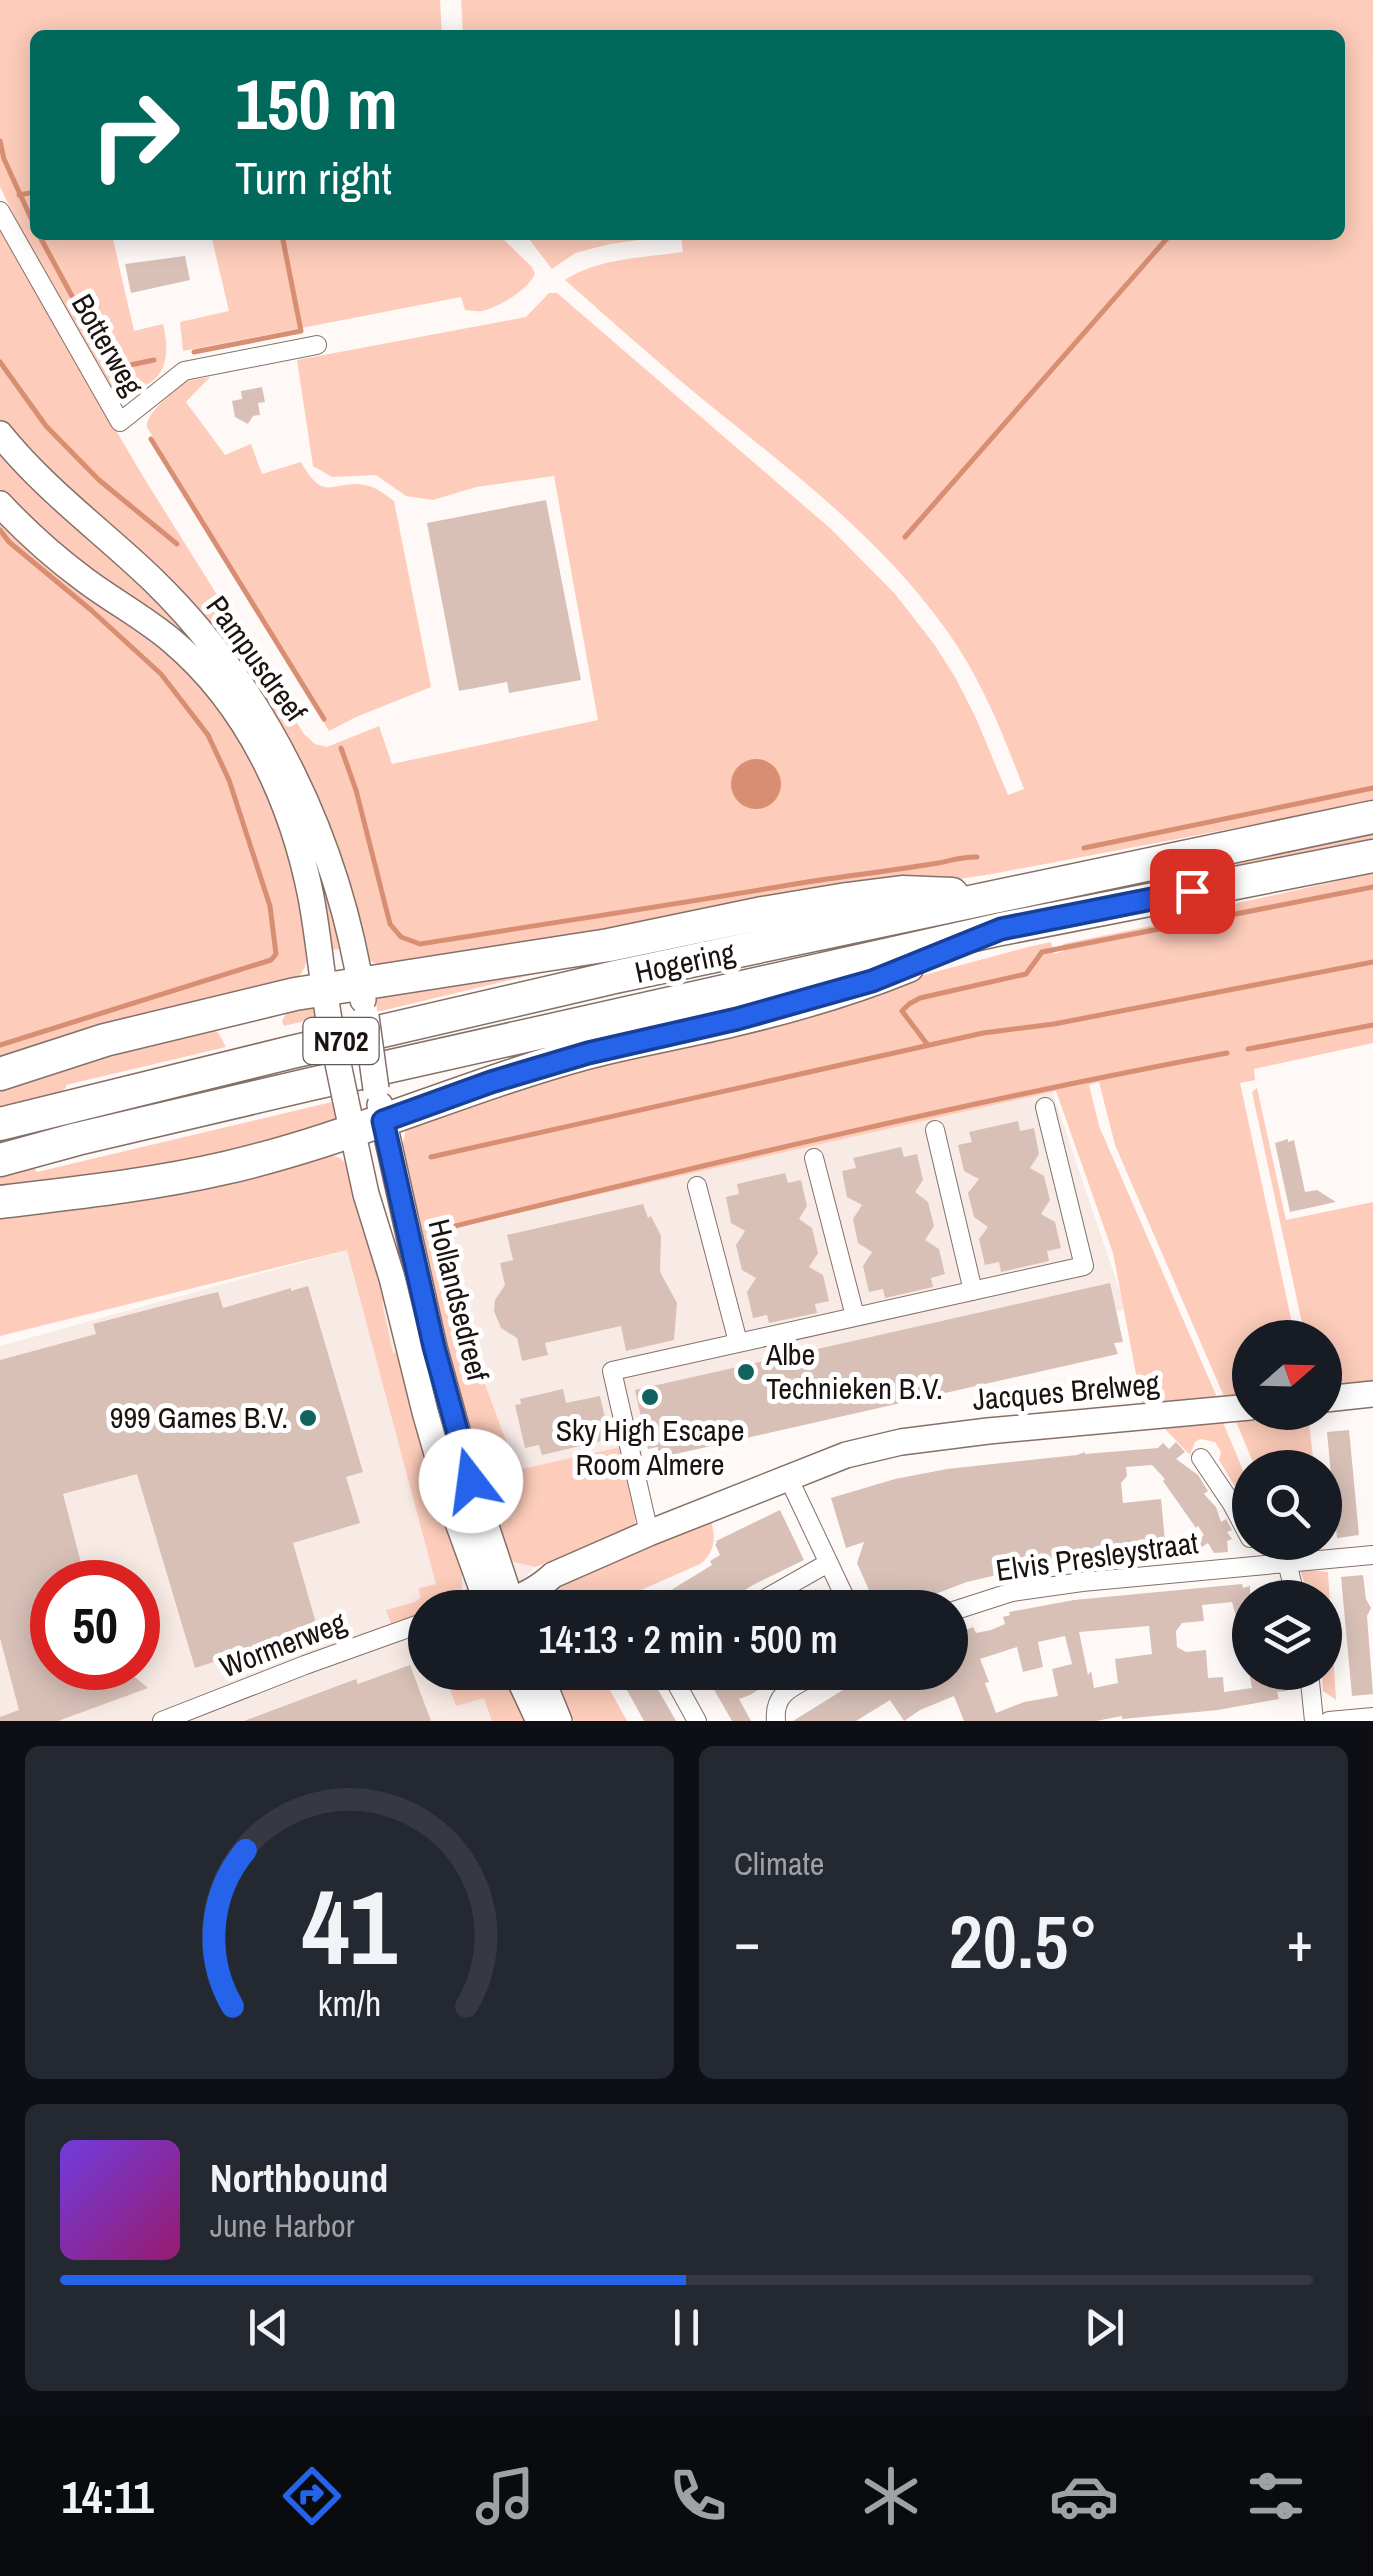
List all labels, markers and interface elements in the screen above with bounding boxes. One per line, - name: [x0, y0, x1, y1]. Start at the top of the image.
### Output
- text: 150 m: [235, 57, 398, 151]
- icon: right: [70, 70, 200, 200]
- text: Turn right: [235, 147, 392, 208]
- street label: Botterweg: [63, 287, 153, 403]
- street label: Pampusdreef: [198, 587, 316, 729]
- pin: [1150, 849, 1235, 934]
- icon: arrive: [1165, 864, 1220, 919]
- street label: Hogering: [631, 932, 739, 992]
- road number: N702: [304, 1018, 378, 1064]
- street label: Hollandsedreef: [420, 1215, 498, 1385]
- north arrow: [1232, 1320, 1342, 1430]
- map controls: [1232, 1320, 1342, 1690]
- place label: Albe Technieken B.V.: [765, 1334, 943, 1408]
- marker: Albe Technieken B.V.: [735, 1361, 757, 1383]
- street label: Jacques Brelweg: [971, 1363, 1161, 1419]
- marker: Sky High Escape Room Almere: [639, 1386, 661, 1408]
- place label: 999 Games B.V.: [110, 1397, 288, 1437]
- marker: 999 Games B.V.: [297, 1407, 319, 1429]
- place label: Sky High Escape Room Almere: [556, 1410, 744, 1484]
- position arrow: [419, 1429, 523, 1533]
- button: search: [1232, 1450, 1342, 1560]
- street label: Elvis Presleystraat: [993, 1522, 1201, 1590]
- speed limit sign: 50: [30, 1560, 160, 1690]
- button: layers: [1232, 1580, 1342, 1690]
- street label: Wormerweg: [214, 1602, 352, 1686]
- text: 14:13 · 2 min · 500 m: [538, 1614, 838, 1665]
- text: Climate: [734, 1842, 824, 1885]
- text: 41: [302, 1856, 397, 1996]
- text: 20.5°: [949, 1890, 1098, 1991]
- text: −: [734, 1904, 760, 1978]
- text: +: [1287, 1904, 1313, 1978]
- text: km/h: [318, 1979, 381, 2027]
- text: Northbound: [210, 2153, 388, 2204]
- text: June Harbor: [210, 2204, 354, 2247]
- icon: previous: [241, 2300, 296, 2355]
- icon: pause: [659, 2300, 714, 2355]
- icon: next: [1077, 2300, 1132, 2355]
- icon: directions: [277, 2461, 347, 2531]
- icon: music: [470, 2461, 540, 2531]
- icon: phone: [663, 2461, 733, 2531]
- icon: climate: [856, 2461, 926, 2531]
- icon: car: [1049, 2461, 1119, 2531]
- icon: filters: [1241, 2461, 1311, 2531]
- text: 14:11: [61, 2466, 154, 2527]

